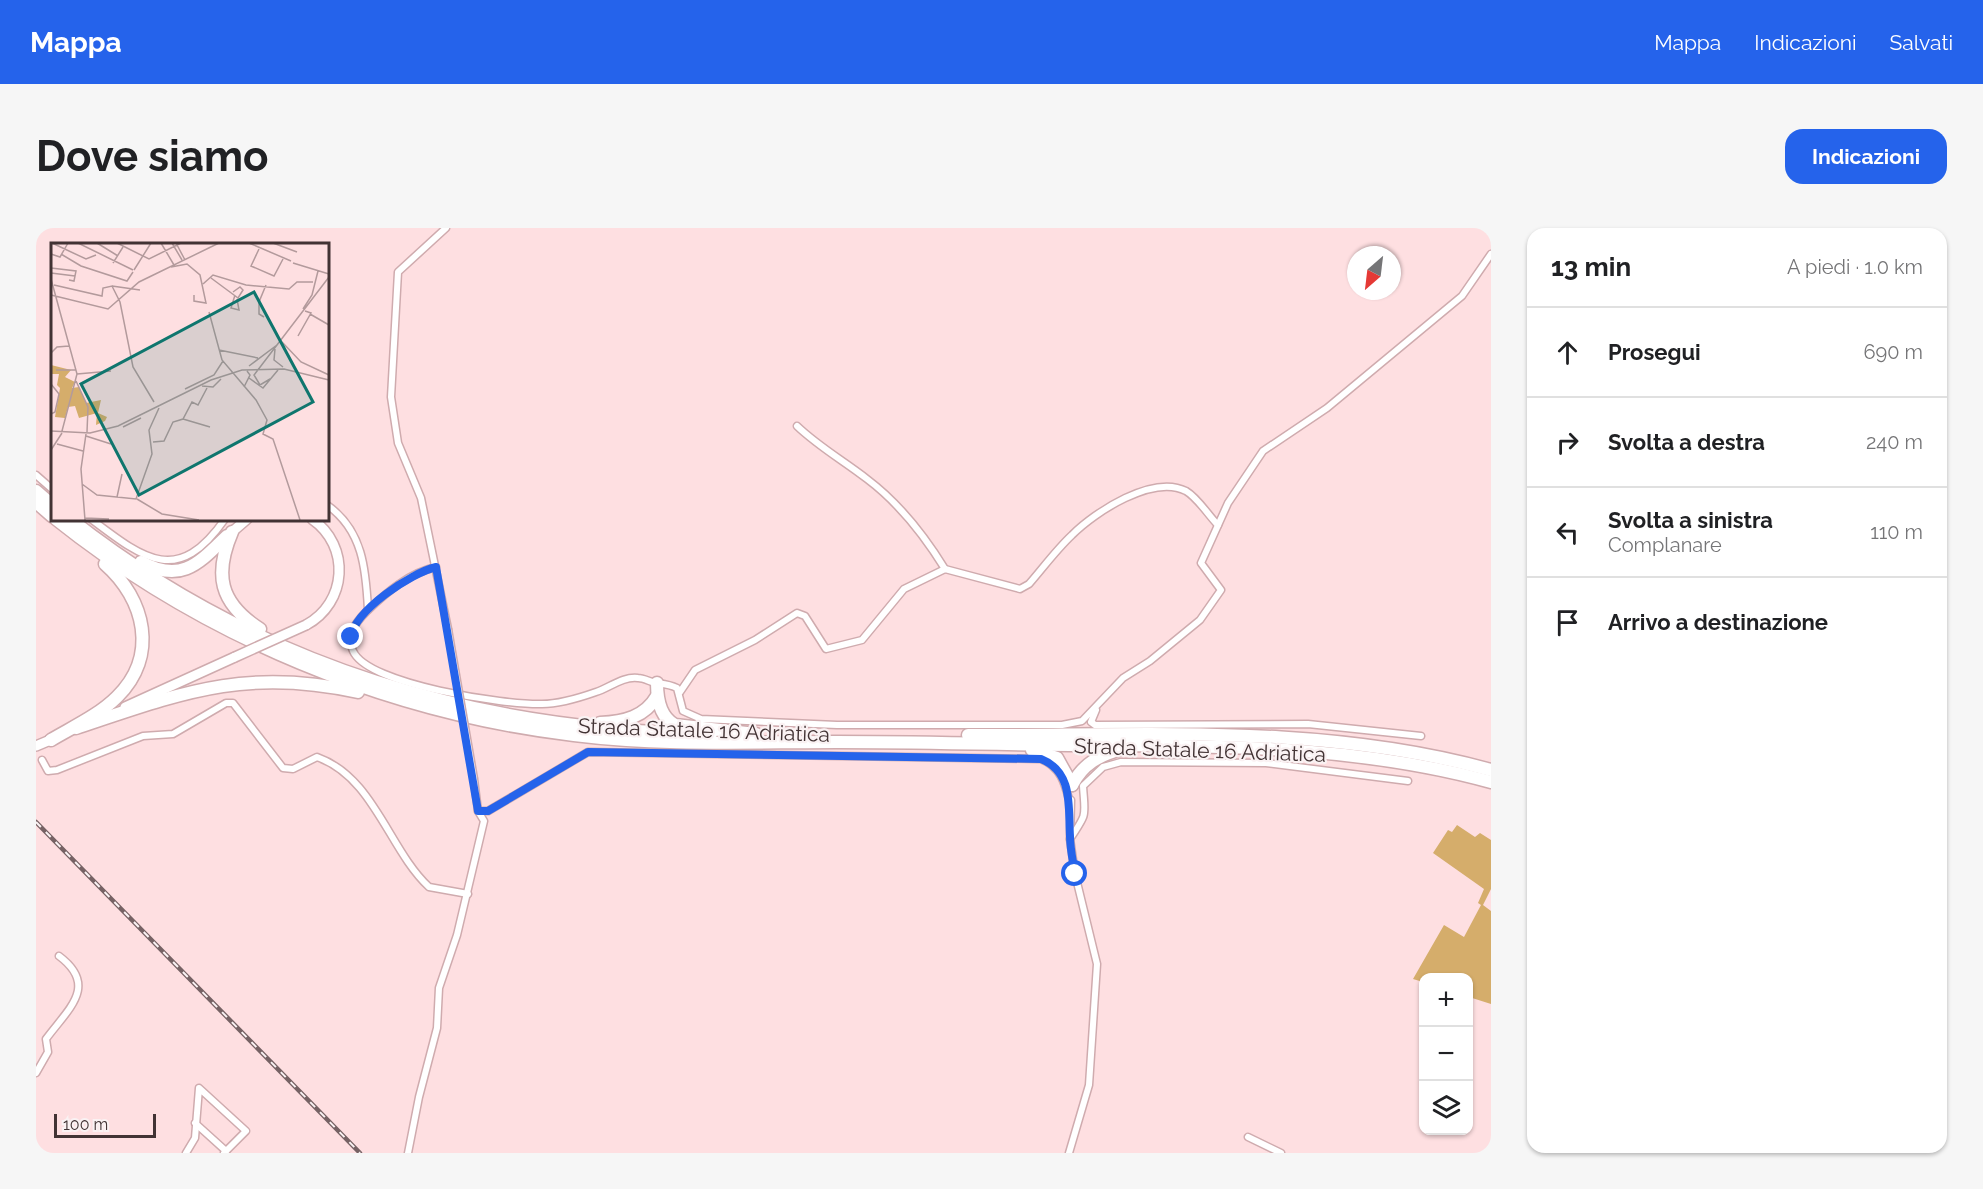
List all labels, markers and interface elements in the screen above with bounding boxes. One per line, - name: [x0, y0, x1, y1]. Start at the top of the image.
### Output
- text: Mappa: [30, 26, 122, 59]
- text: Mappa: [1654, 30, 1721, 55]
- text: Indicazioni: [1754, 30, 1857, 55]
- text: Salvati: [1890, 30, 1953, 55]
- button: Indicazioni: [1785, 129, 1947, 184]
- text: Dove siamo: [36, 132, 268, 181]
- inset map: [51, 243, 328, 520]
- north arrow: [1347, 246, 1401, 300]
- text: 13 min: [1551, 252, 1631, 282]
- text: A piedi · 1.0 km: [1787, 255, 1923, 279]
- icon: ahead: [1551, 336, 1584, 369]
- text: Prosegui: [1608, 339, 1701, 365]
- text: 690 m: [1864, 340, 1923, 364]
- icon: right: [1551, 426, 1584, 459]
- text: Svolta a destra: [1608, 429, 1765, 455]
- text: 240 m: [1866, 430, 1923, 454]
- text: Svolta a sinistra: [1608, 507, 1773, 533]
- icon: left: [1551, 516, 1584, 549]
- text: 110 m: [1870, 520, 1923, 544]
- text: Complanare: [1608, 533, 1722, 557]
- icon: arrive: [1551, 606, 1584, 639]
- text: Arrivo a destinazione: [1608, 609, 1828, 635]
- route end: [337, 623, 363, 649]
- street label: Strada Statale 16 Adriatica: [578, 713, 830, 747]
- street label: Strada Statale 16 Adriatica: [1074, 733, 1326, 767]
- route start: [1061, 860, 1087, 886]
- map controls: [1419, 973, 1473, 1135]
- button: +: [1419, 973, 1473, 1027]
- button: −: [1419, 1027, 1473, 1081]
- button: layers: [1419, 1081, 1473, 1135]
- scale bar: [54, 1111, 156, 1138]
- text: 100 m: [63, 1115, 108, 1134]

